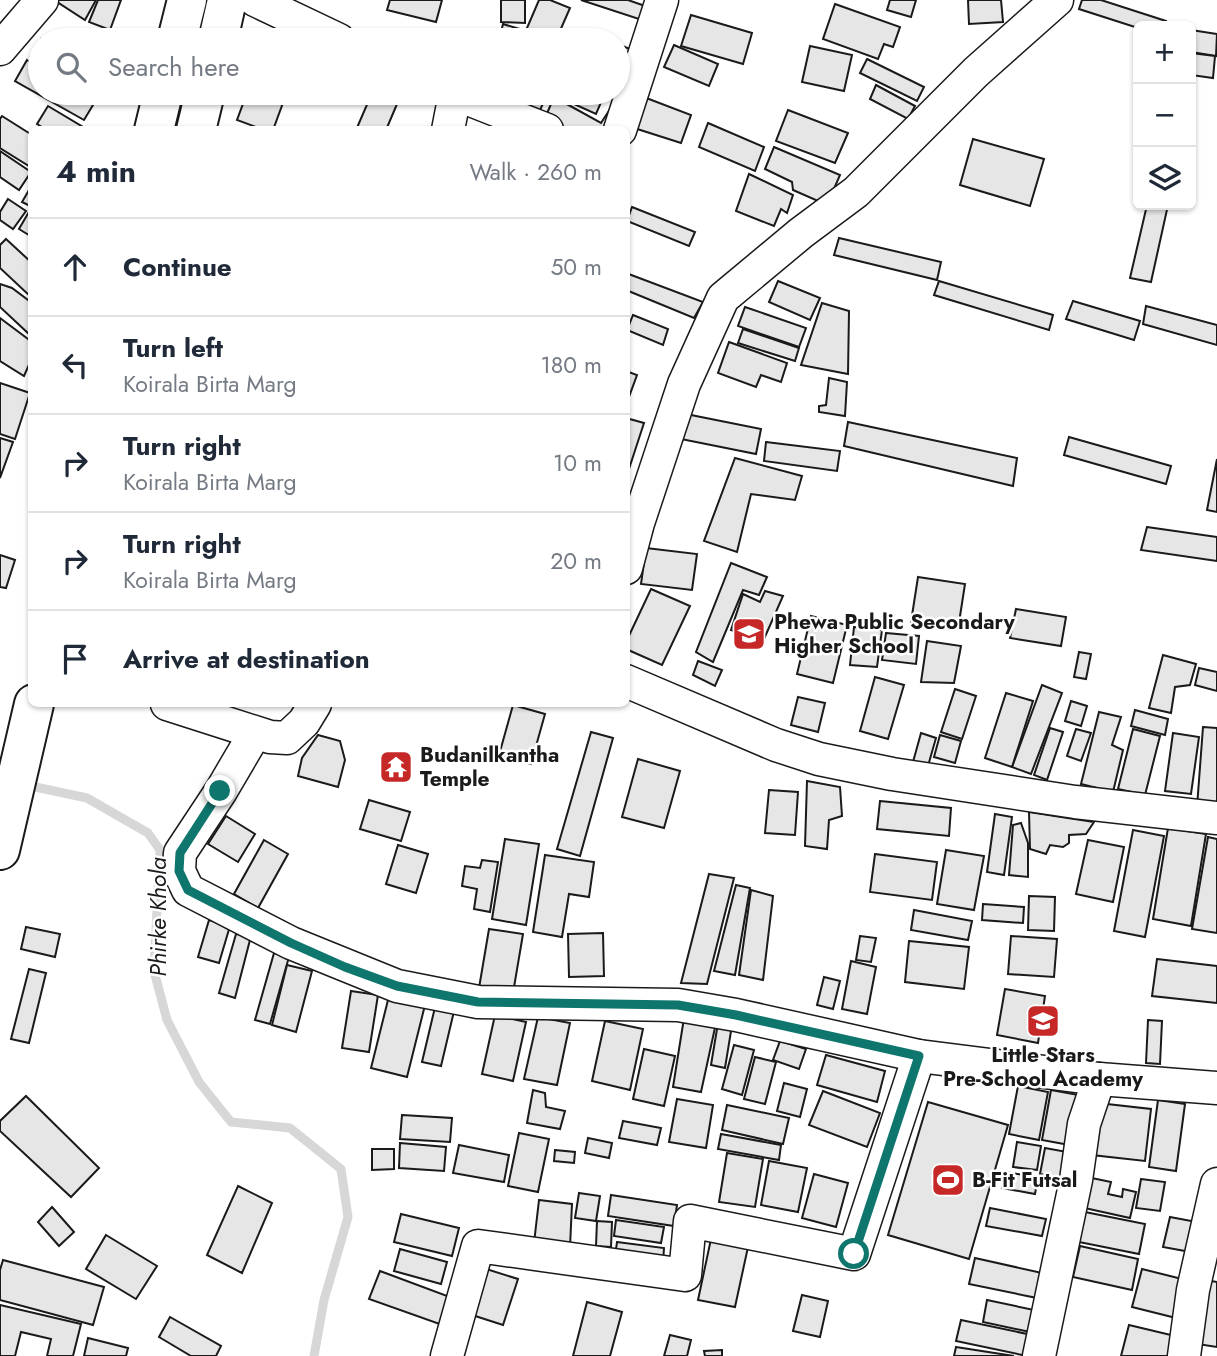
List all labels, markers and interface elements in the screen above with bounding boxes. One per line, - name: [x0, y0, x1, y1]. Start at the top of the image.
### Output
- map controls: [1133, 21, 1196, 210]
- button: +: [1133, 21, 1196, 84]
- search box: [28, 28, 630, 105]
- icon: search: [52, 48, 90, 86]
- text: Search here: [108, 48, 240, 86]
- button: −: [1133, 84, 1196, 147]
- button: layers: [1133, 147, 1196, 210]
- text: 4 min: [56, 150, 136, 193]
- text: Walk · 260 m: [469, 155, 602, 189]
- icon: ahead: [56, 248, 94, 286]
- text: Continue: [123, 248, 232, 286]
- text: 50 m: [550, 250, 602, 284]
- text: Turn left: [123, 329, 223, 367]
- icon: left: [56, 346, 94, 384]
- text: 180 m: [540, 348, 602, 382]
- text: Koirala Birta Marg: [123, 367, 297, 401]
- text: Turn right: [123, 427, 241, 465]
- icon: right: [56, 444, 94, 482]
- text: 10 m: [553, 446, 602, 480]
- text: Koirala Birta Marg: [123, 465, 297, 499]
- text: Turn right: [123, 525, 241, 563]
- icon: right: [56, 542, 94, 580]
- text: 20 m: [550, 544, 602, 578]
- text: Koirala Birta Marg: [123, 563, 297, 597]
- place label: Phewa Public Secondary Higher School: [774, 607, 1016, 661]
- school or university icon: Phewa Public Secondary Higher School: [730, 615, 768, 653]
- icon: arrive: [56, 640, 94, 678]
- text: Arrive at destination: [123, 640, 370, 678]
- place label: Budanilkantha Temple: [420, 740, 559, 794]
- temple icon: Budanilkantha Temple: [377, 748, 415, 786]
- route end: [204, 775, 235, 806]
- water label: Phirke Khola: [141, 857, 175, 977]
- school or university icon: Little Stars Pre-School Academy: [1024, 1002, 1062, 1040]
- place label: Little Stars Pre-School Academy: [943, 1040, 1144, 1094]
- sports icon: B-Fit Futsal: [929, 1161, 967, 1199]
- place label: B-Fit Futsal: [972, 1165, 1078, 1195]
- route start: [838, 1238, 869, 1269]

